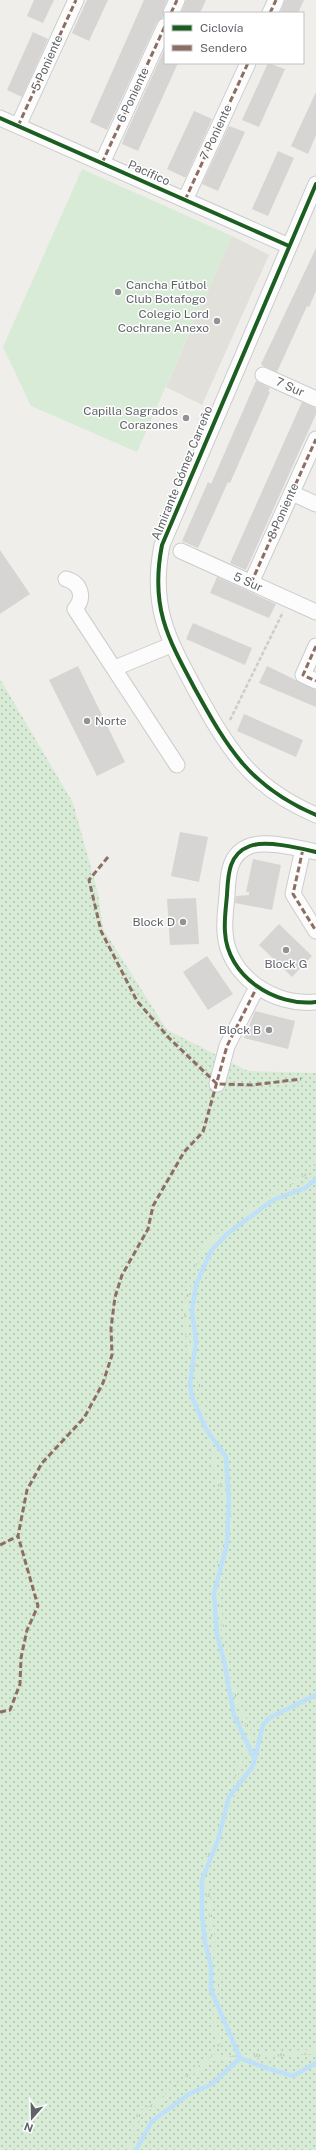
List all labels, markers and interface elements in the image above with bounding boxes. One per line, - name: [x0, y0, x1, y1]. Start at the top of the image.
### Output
- legend: [164, 12, 304, 64]
- text: Ciclovía: [200, 21, 243, 35]
- street label: 5 Poniente: [28, 33, 66, 93]
- text: Sendero: [200, 41, 247, 55]
- street label: 6 Poniente: [114, 65, 152, 125]
- street label: 7 Poniente: [197, 102, 235, 162]
- street label: Pacífico: [126, 158, 172, 189]
- place label: Cancha Fútbol Club Botafogo: [126, 278, 207, 306]
- marker: Cancha Fútbol Club Botafogo: [113, 287, 123, 297]
- place label: Colegio Lord Cochrane Anexo: [118, 307, 209, 335]
- marker: Colegio Lord Cochrane Anexo: [212, 316, 222, 326]
- street label: 7 Sur: [273, 375, 307, 400]
- place label: Capilla Sagrados Corazones: [83, 404, 178, 432]
- street label: Almirante Gómez Carreño: [149, 404, 215, 542]
- marker: Capilla Sagrados Corazones: [181, 413, 191, 423]
- street label: 8 Poniente: [264, 481, 302, 541]
- street label: 5 Sur: [231, 569, 265, 595]
- place label: Norte: [95, 714, 127, 728]
- marker: Norte: [82, 716, 92, 726]
- place label: Block D: [132, 915, 175, 929]
- marker: Block D: [178, 917, 188, 927]
- marker: Block G: [281, 945, 291, 955]
- place label: Block G: [264, 957, 308, 971]
- place label: Block B: [219, 1023, 261, 1037]
- marker: Block B: [264, 1025, 274, 1035]
- north arrow: [12, 2098, 52, 2138]
- text: N: [22, 2120, 35, 2135]

